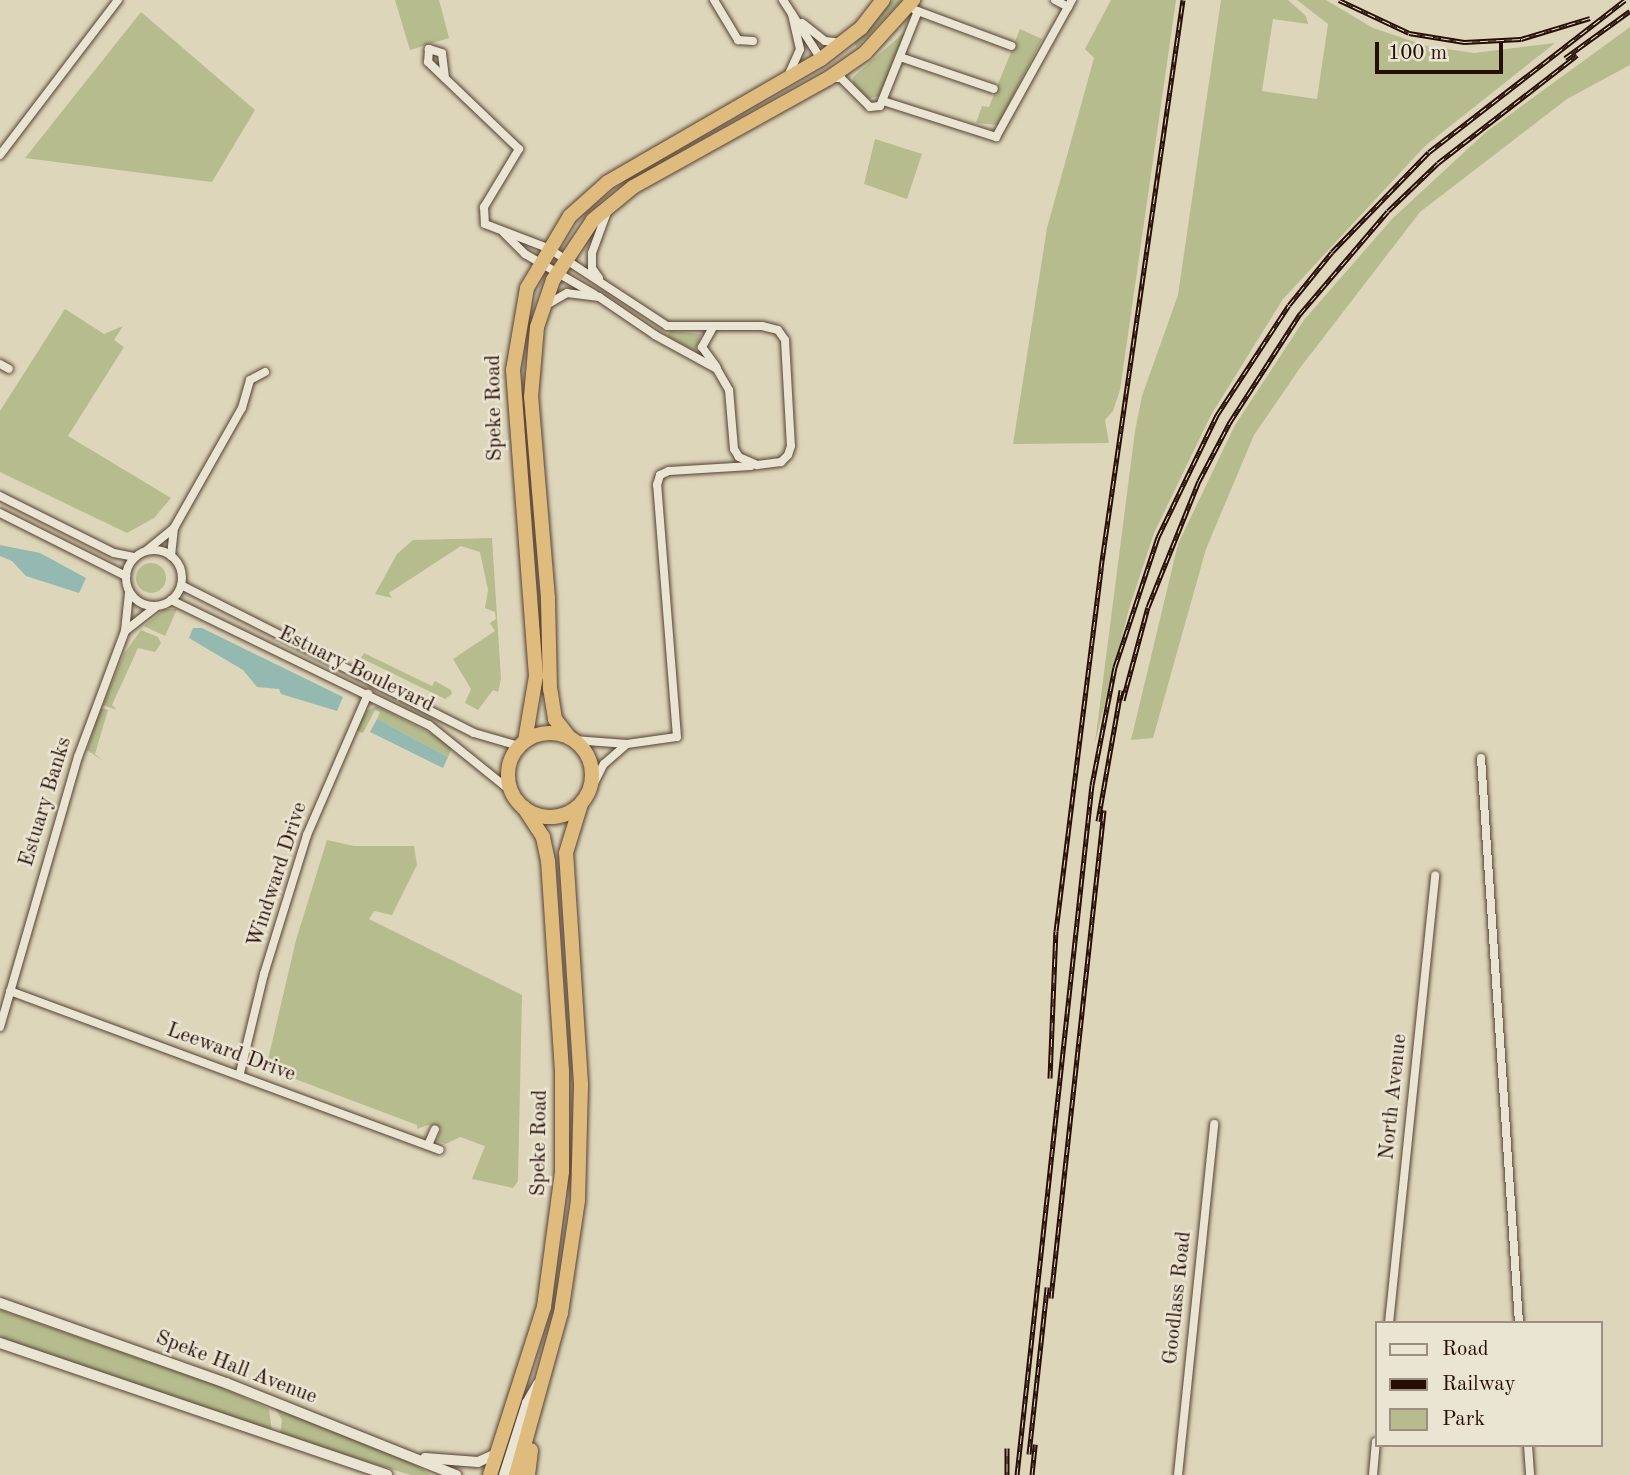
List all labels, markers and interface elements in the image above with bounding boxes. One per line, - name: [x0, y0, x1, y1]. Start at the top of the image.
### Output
- scale bar: [1378, 28, 1506, 72]
- text: 100 m: [1388, 43, 1447, 64]
- street label: Speke Road: [481, 354, 509, 462]
- street label: Estuary Boulevard: [274, 621, 438, 719]
- street label: Estuary Banks: [14, 734, 78, 870]
- street label: Windward Drive: [243, 799, 313, 951]
- street label: Leeward Drive: [163, 1018, 299, 1088]
- street label: North Avenue: [1375, 1033, 1413, 1161]
- street label: Speke Road: [526, 1089, 554, 1197]
- street label: Goodlass Road: [1158, 1230, 1198, 1366]
- legend: [1374, 1321, 1602, 1447]
- street label: Speke Hall Avenue: [152, 1326, 320, 1410]
- text: Road: [1442, 1339, 1489, 1360]
- text: Railway: [1442, 1374, 1516, 1395]
- text: Park: [1442, 1409, 1485, 1430]

